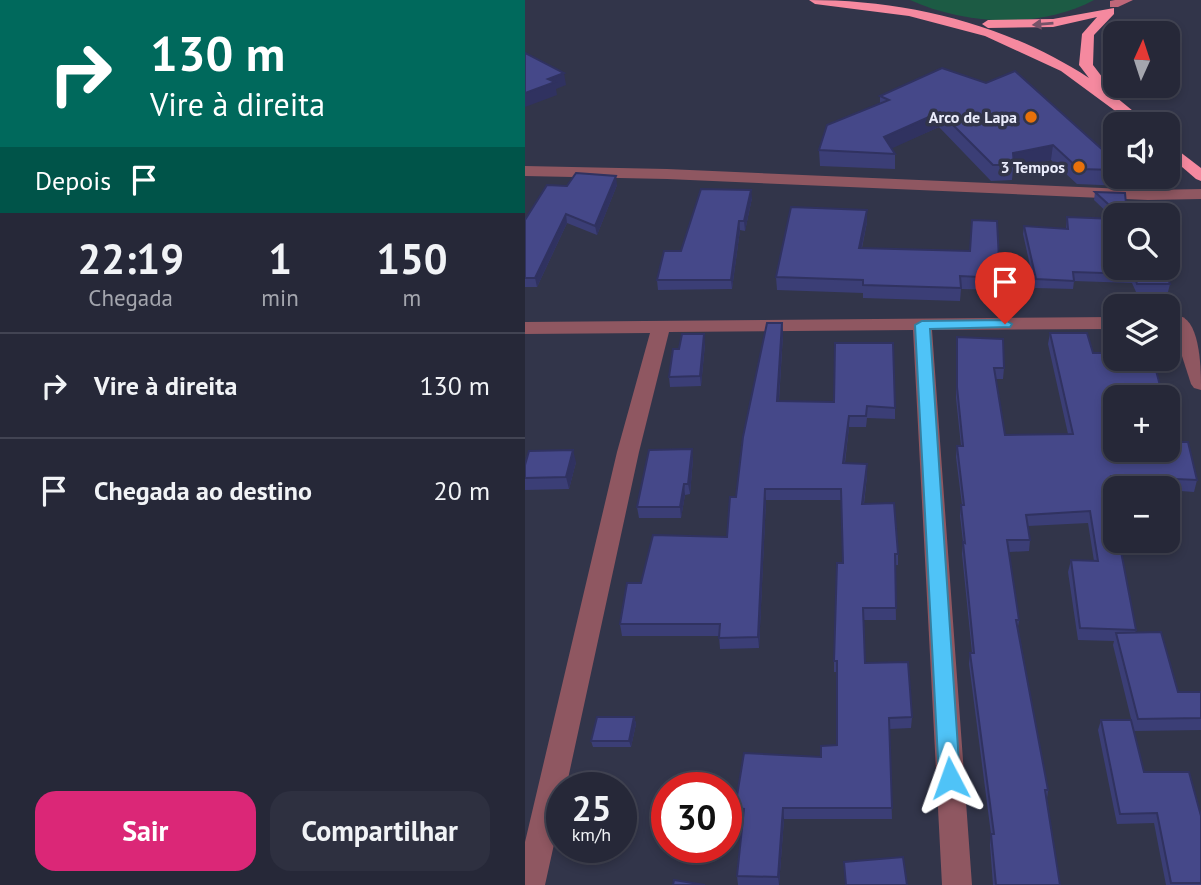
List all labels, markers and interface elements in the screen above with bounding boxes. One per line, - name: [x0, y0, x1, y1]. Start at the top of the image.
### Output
- one-way arrow: [1032, 19, 1054, 30]
- text: 130 m: [150, 21, 285, 85]
- north arrow: [1103, 21, 1179, 98]
- map controls: [1103, 21, 1180, 553]
- icon: right: [35, 28, 126, 119]
- text: Vire à direita: [150, 83, 325, 125]
- place label: Arco de Lapa: [929, 107, 1017, 127]
- marker: Arco de Lapa: [1023, 109, 1039, 125]
- button: sound: [1103, 112, 1180, 189]
- place label: 3 Tempos: [1000, 157, 1065, 177]
- marker: 3 Tempos: [1071, 159, 1087, 175]
- icon: arrive: [125, 161, 163, 199]
- text: Depois: [35, 164, 111, 197]
- button: search: [1103, 203, 1180, 280]
- text: 22:19: [77, 231, 184, 286]
- text: 1: [268, 231, 292, 286]
- text: 150: [376, 231, 448, 286]
- pin: [975, 252, 1035, 324]
- icon: arrive: [986, 263, 1024, 301]
- text: Chegada: [88, 283, 173, 312]
- text: min: [261, 283, 299, 312]
- text: m: [403, 283, 421, 312]
- button: layers: [1103, 294, 1180, 371]
- icon: right: [35, 367, 73, 405]
- text: Vire à direita: [94, 369, 237, 402]
- text: 130 m: [419, 369, 490, 402]
- button: +: [1103, 385, 1180, 462]
- icon: arrive: [35, 472, 73, 510]
- text: Chegada ao destino: [94, 474, 312, 507]
- text: 20 m: [434, 474, 490, 507]
- button: −: [1103, 476, 1180, 553]
- position arrow: [913, 741, 987, 815]
- speed limit sign: 30: [651, 772, 742, 863]
- text: 25: [572, 785, 611, 831]
- button: Sair: [35, 791, 256, 871]
- button: Compartilhar: [270, 791, 490, 871]
- text: km/h: [572, 823, 611, 846]

